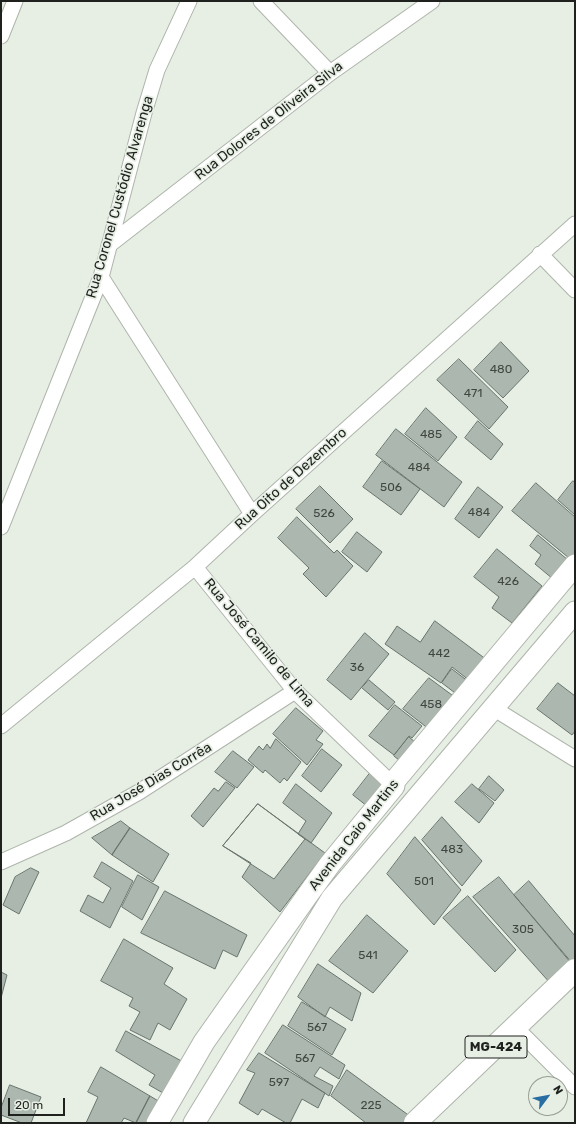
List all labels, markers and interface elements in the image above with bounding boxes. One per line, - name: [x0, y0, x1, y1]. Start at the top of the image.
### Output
- street label: Rua Dolores de Oliveira Silva: [192, 58, 346, 184]
- street label: Rua Coronel Custódio Alvarenga: [83, 94, 157, 300]
- house number: 480: [490, 363, 512, 377]
- house number: 471: [464, 387, 482, 401]
- street label: Rua Oito de Dezembro: [232, 424, 350, 534]
- house number: 485: [420, 428, 442, 442]
- house number: 484: [408, 461, 430, 475]
- house number: 506: [380, 481, 402, 495]
- house number: 484: [468, 506, 490, 520]
- house number: 526: [313, 507, 335, 521]
- street label: Rua José Camilo de Lima: [200, 575, 318, 711]
- house number: 426: [497, 575, 519, 589]
- house number: 442: [428, 647, 450, 661]
- house number: 36: [350, 661, 364, 675]
- house number: 458: [420, 698, 442, 712]
- street label: Rua José Dias Corrêa: [87, 739, 215, 825]
- street label: Avenida Caio Martins: [305, 776, 403, 894]
- house number: 483: [441, 843, 463, 857]
- house number: 501: [414, 875, 434, 889]
- house number: 305: [512, 923, 534, 937]
- house number: 541: [358, 949, 378, 963]
- house number: 567: [307, 1021, 327, 1035]
- road number: MG-424: [465, 1036, 527, 1058]
- house number: 567: [295, 1052, 315, 1066]
- house number: 597: [269, 1076, 289, 1090]
- north arrow: [528, 1076, 568, 1116]
- text: N: [550, 1083, 565, 1097]
- scale bar: [10, 1090, 67, 1116]
- text: 20 m: [15, 1098, 43, 1112]
- house number: 225: [360, 1099, 382, 1113]

